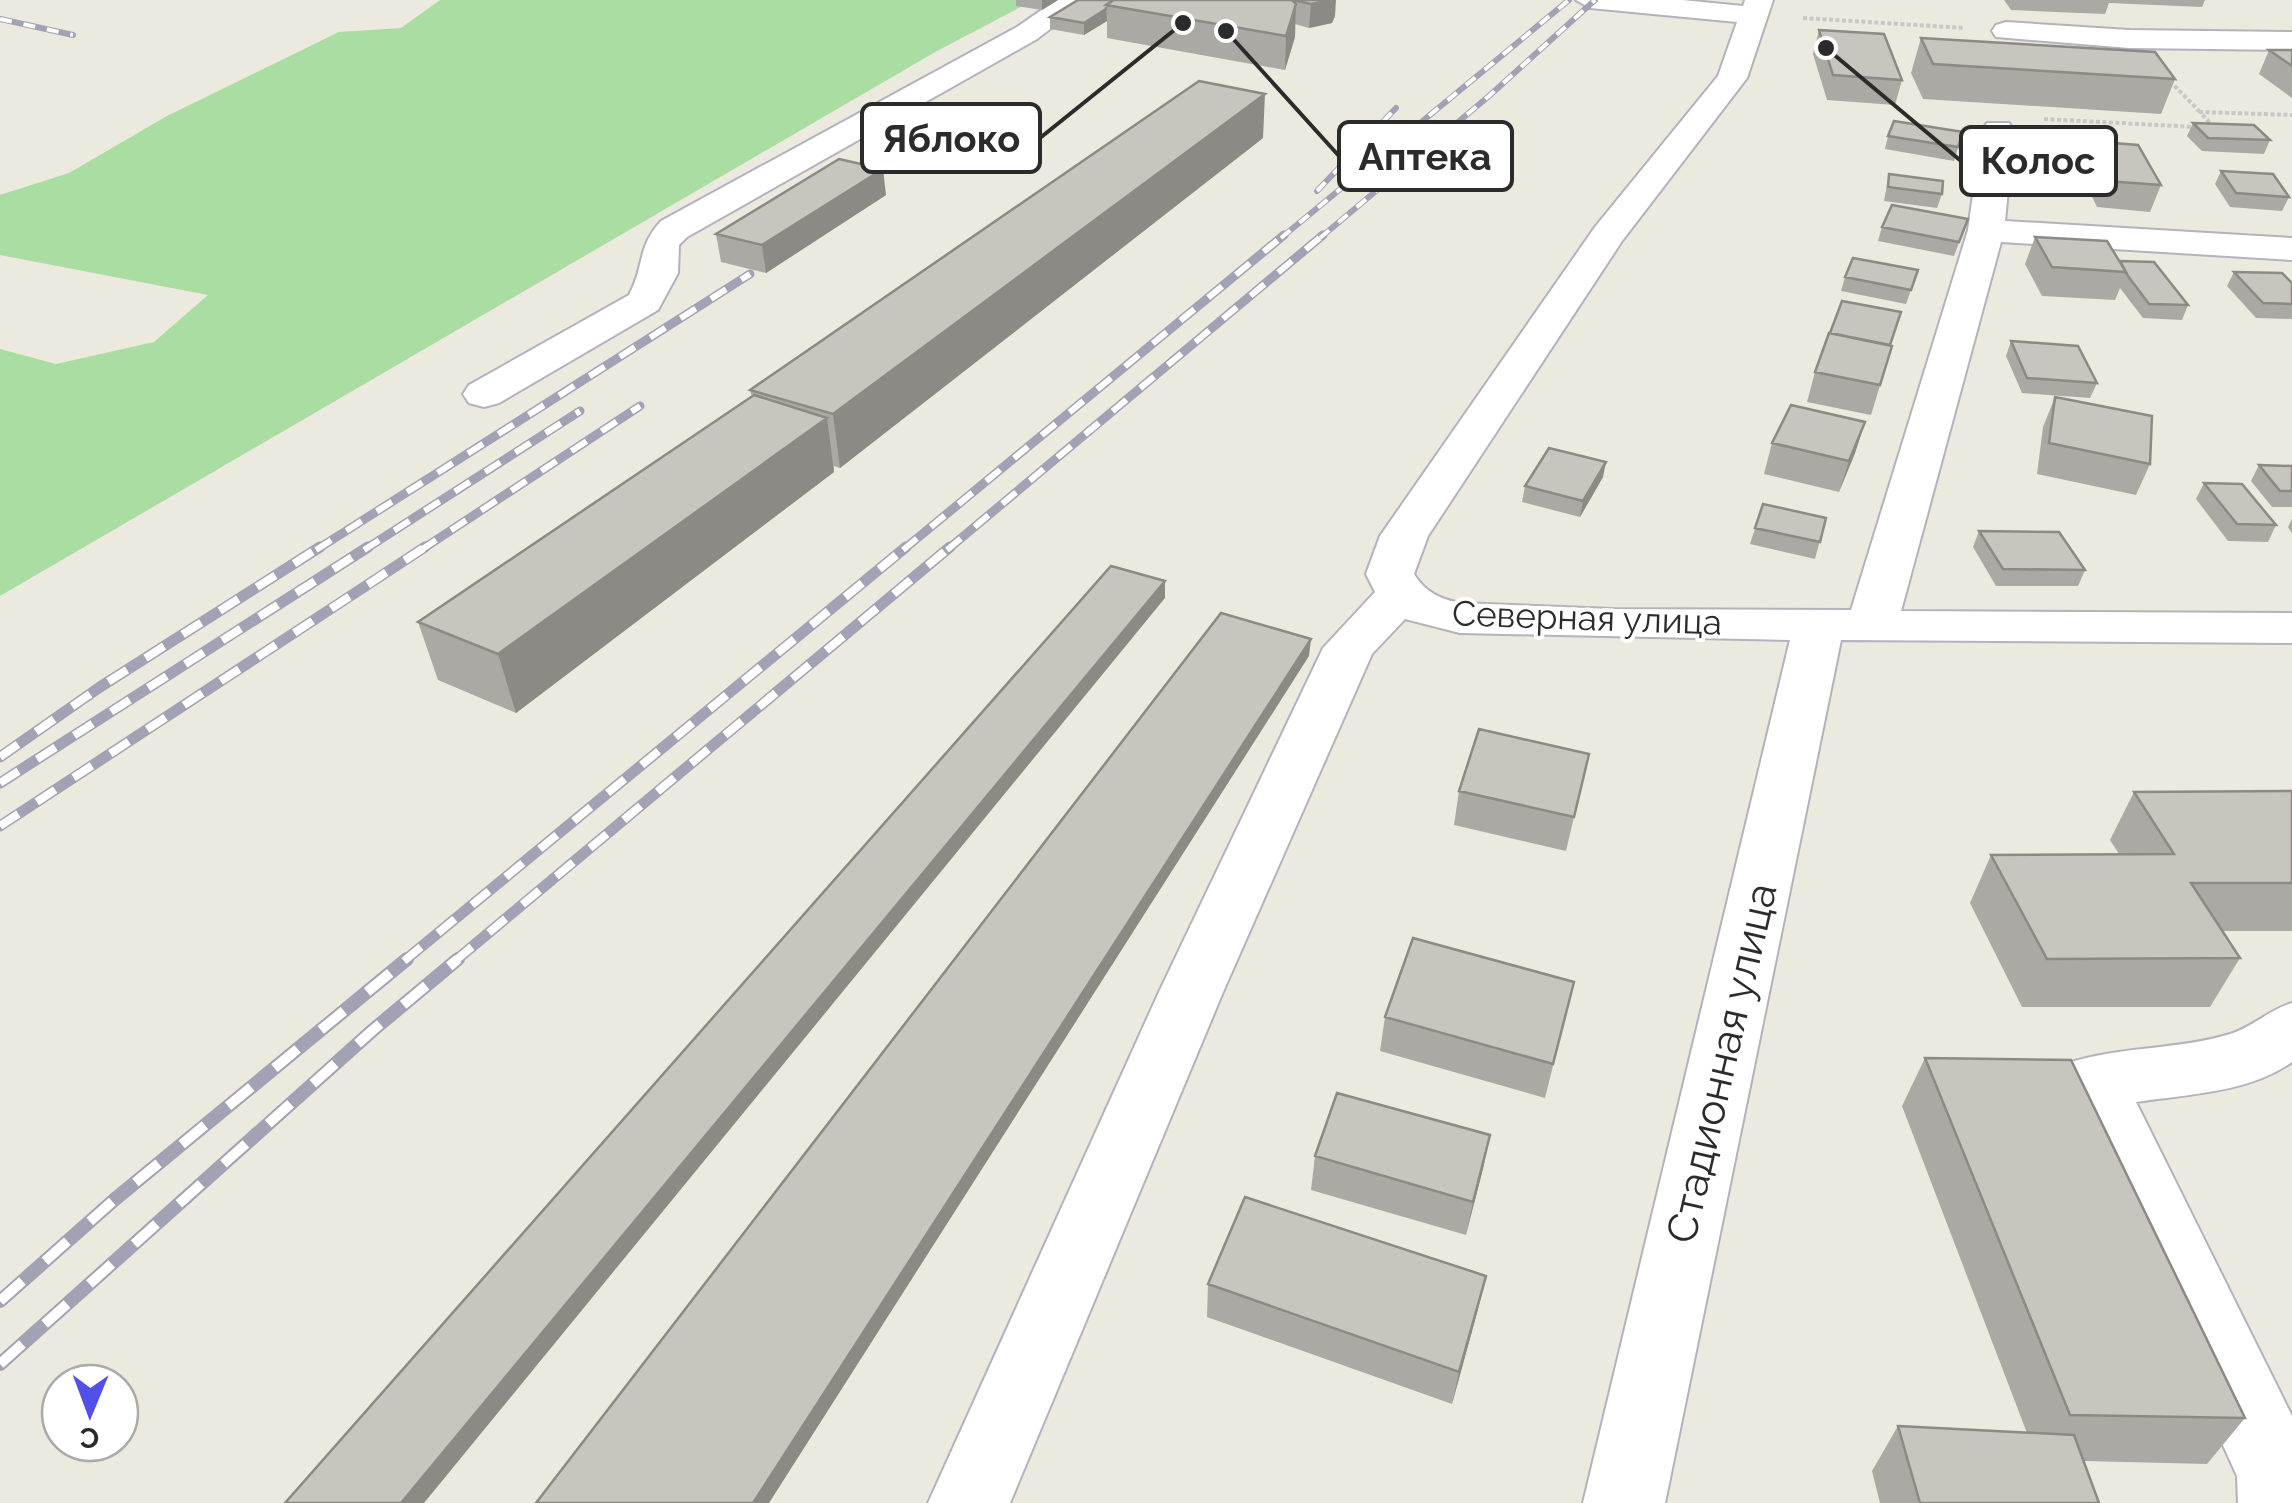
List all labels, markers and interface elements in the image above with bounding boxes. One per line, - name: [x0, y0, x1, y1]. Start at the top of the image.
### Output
- callout: Яблоко: [862, 104, 1040, 172]
- text: Яблоко: [882, 116, 1020, 161]
- callout: Аптека: [1339, 122, 1512, 190]
- callout: Колос: [1961, 127, 2116, 195]
- text: Аптека: [1359, 134, 1491, 179]
- text: Колос: [1981, 138, 2095, 183]
- street label: Северная улица: [1451, 592, 1723, 643]
- street label: Стадионная улица: [1656, 878, 1787, 1248]
- north arrow: [40, 1363, 140, 1463]
- text: С: [80, 1421, 99, 1454]

